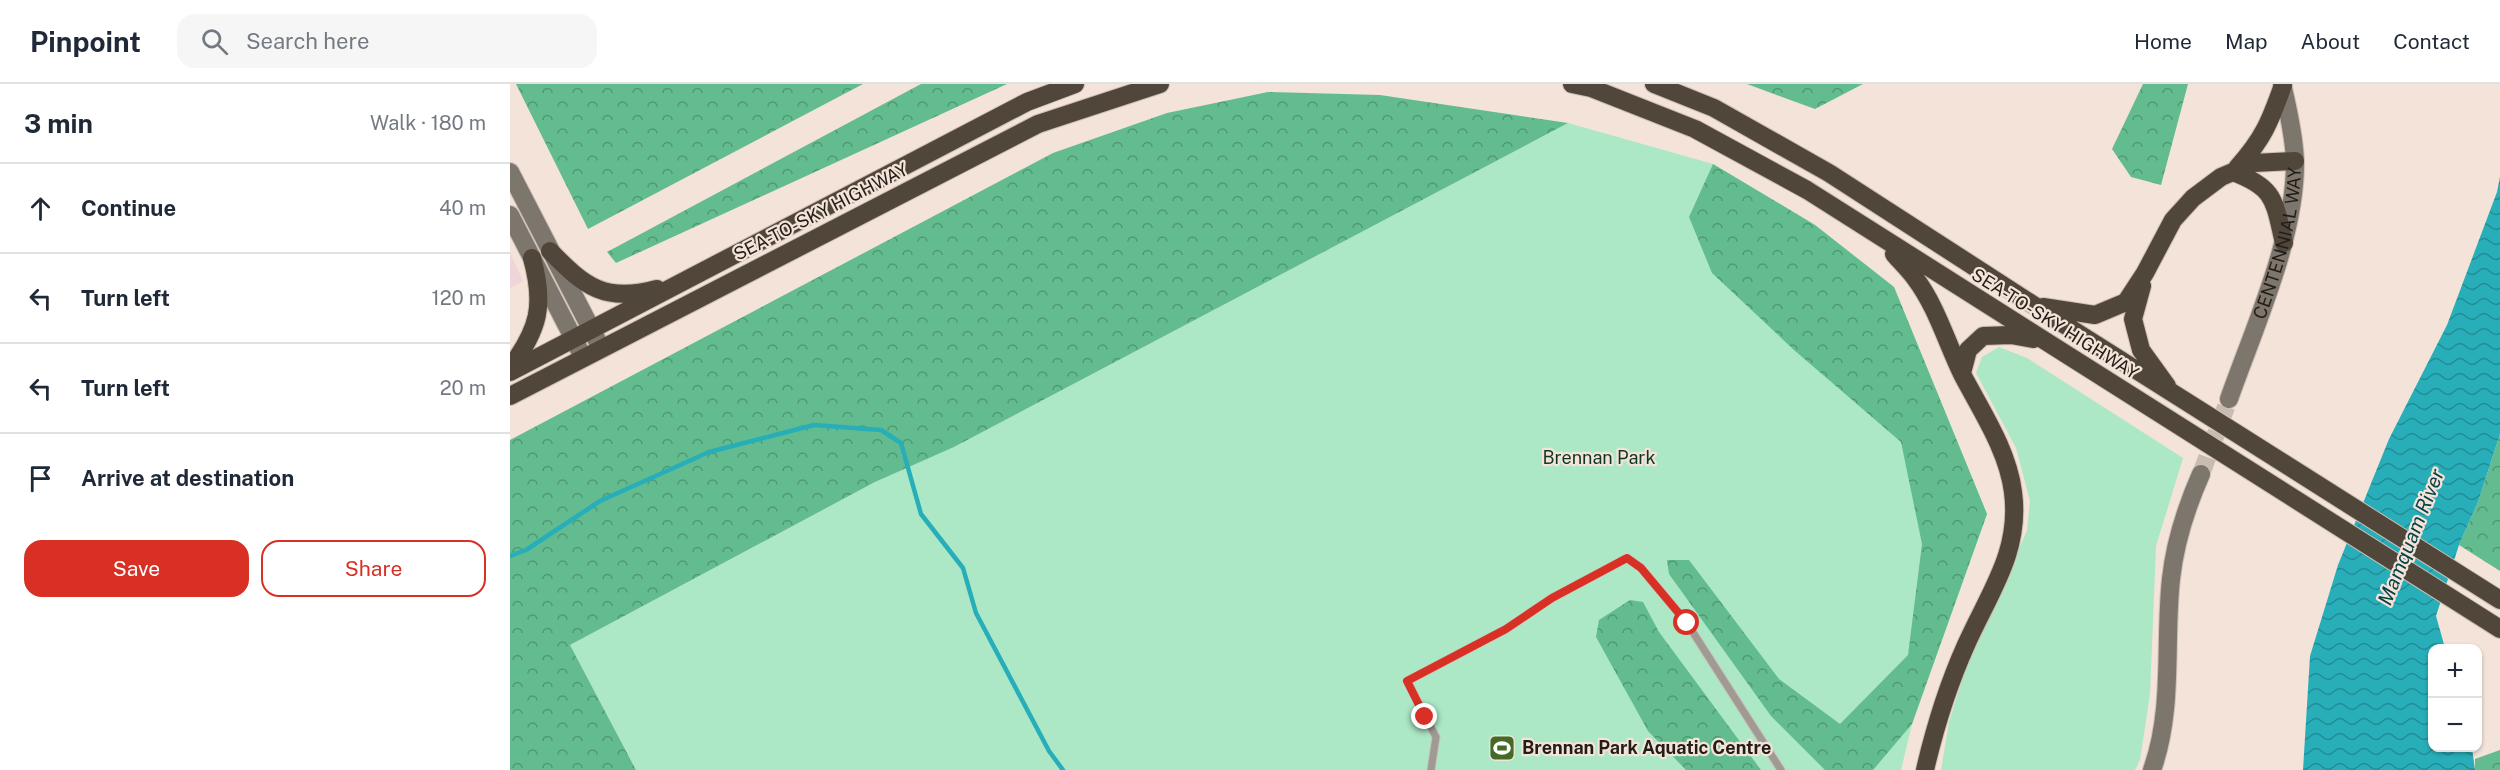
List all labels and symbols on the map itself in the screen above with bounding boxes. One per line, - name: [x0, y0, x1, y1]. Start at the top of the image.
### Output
- street label: SEA-TO-SKY HIGHWAY: [730, 158, 911, 265]
- street label: CENTENNIAL WAY: [2249, 167, 2305, 322]
- street label: SEA-TO-SKY HIGHWAY: [1968, 264, 2143, 384]
- park label: Brennan Park: [1543, 447, 1656, 468]
- water label: Mamquam River: [2373, 465, 2449, 609]
- route start: [1673, 609, 1699, 635]
- route end: [1411, 703, 1437, 729]
- sports icon: Brennan Park Aquatic Centre: [1487, 733, 1517, 763]
- place label: Brennan Park Aquatic Centre: [1522, 737, 1771, 758]

